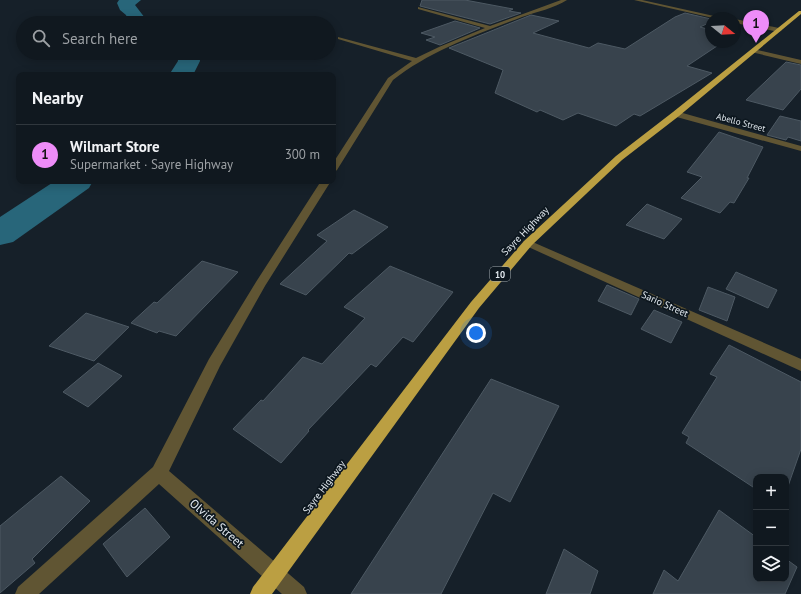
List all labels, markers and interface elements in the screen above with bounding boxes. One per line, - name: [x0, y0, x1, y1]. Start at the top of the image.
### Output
- pin: 1: [743, 10, 769, 43]
- north arrow: [705, 12, 741, 48]
- search box: [16, 16, 336, 60]
- icon: search: [30, 27, 52, 49]
- text: Search here: [62, 29, 138, 48]
- text: Nearby: [32, 87, 83, 109]
- street label: Abello Street: [715, 110, 767, 134]
- text: Wilmart Store: [70, 137, 160, 156]
- text: 1: [41, 146, 49, 163]
- text: 300 m: [285, 146, 320, 163]
- text: Supermarket · Sayre Highway: [70, 156, 233, 173]
- street label: Sayre Highway: [498, 203, 552, 258]
- road number: 10: [490, 267, 510, 281]
- street label: Sario Street: [640, 288, 691, 320]
- your location: [466, 323, 486, 343]
- street label: Sayre Highway: [300, 458, 348, 516]
- map controls: [753, 474, 789, 582]
- button: +: [753, 474, 789, 510]
- street label: Olvida Street: [187, 495, 247, 551]
- button: −: [753, 510, 789, 546]
- button: layers: [753, 546, 789, 582]

